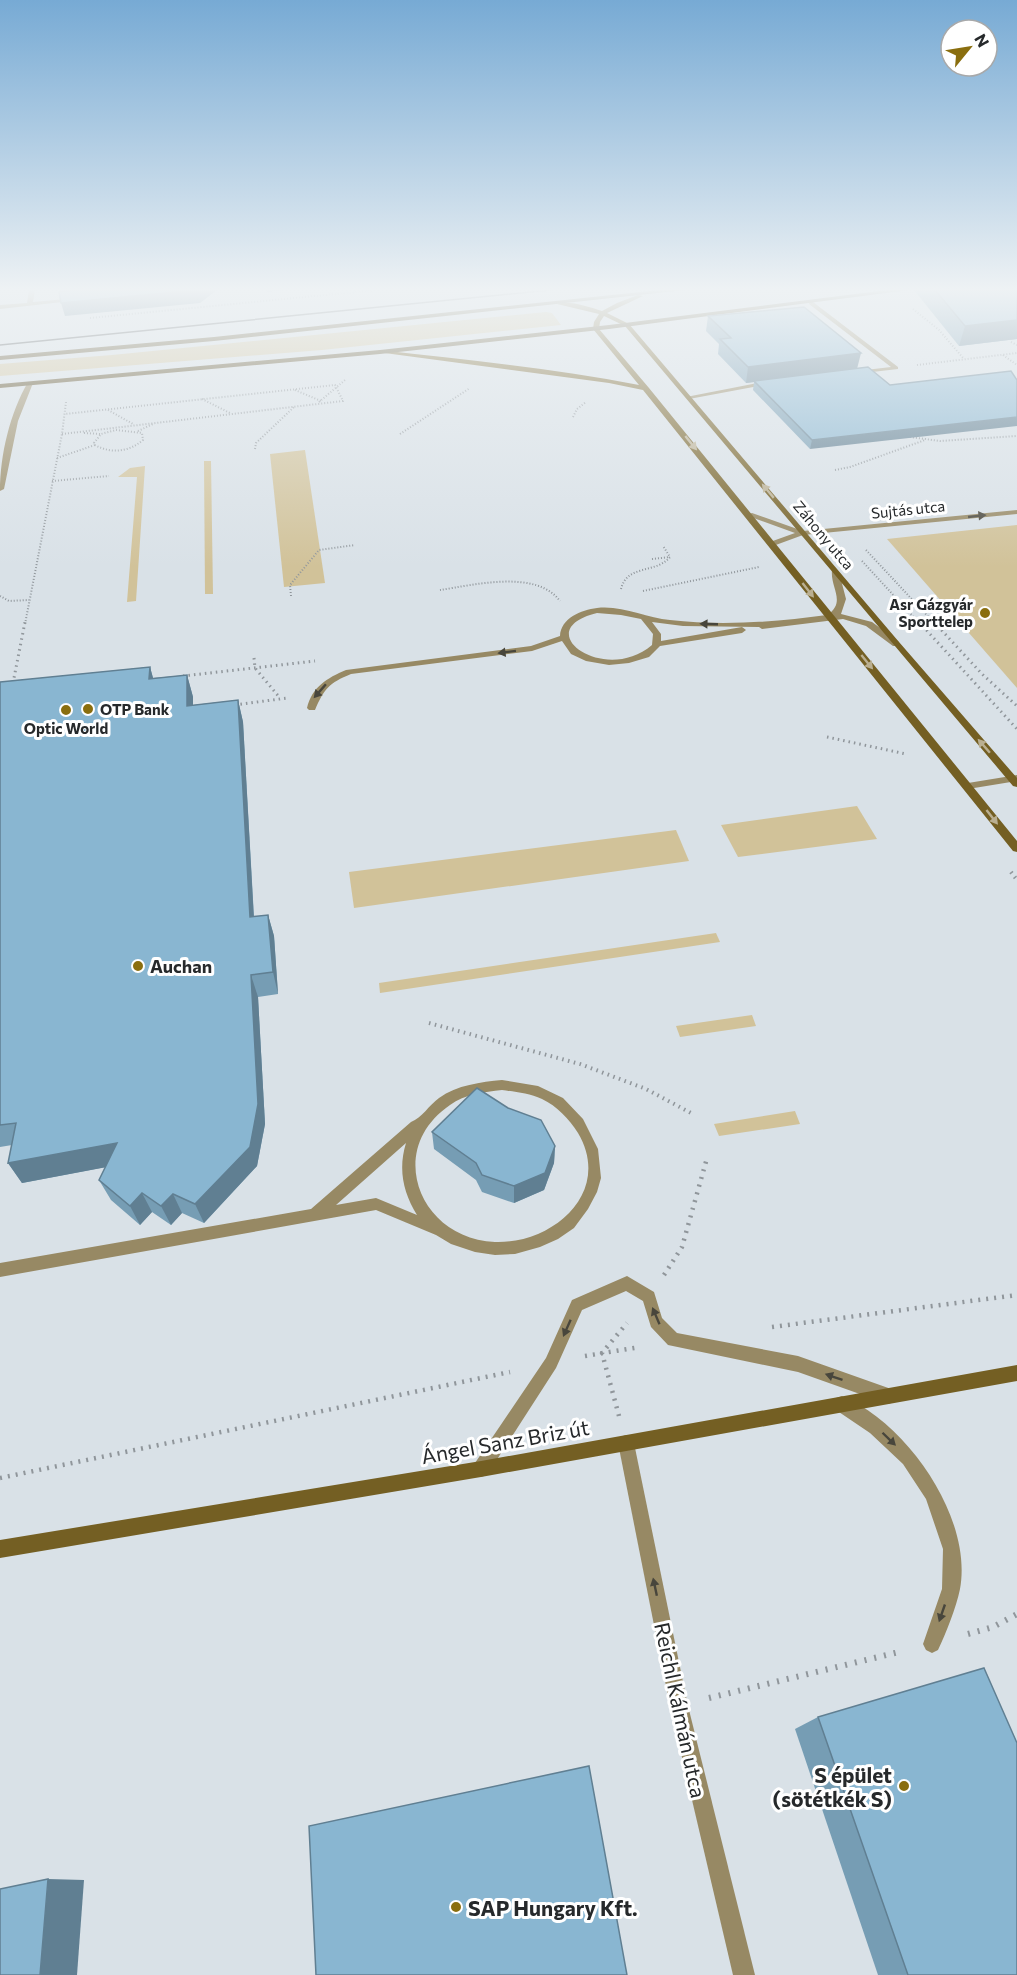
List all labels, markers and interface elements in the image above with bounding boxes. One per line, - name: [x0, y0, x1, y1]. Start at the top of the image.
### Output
- north arrow: [939, 18, 999, 78]
- text: N: [971, 30, 994, 50]
- one-way arrow: [684, 435, 697, 451]
- one-way arrow: [762, 484, 774, 499]
- street label: Sujtás utca: [870, 496, 946, 522]
- street label: Záhony utca: [790, 497, 858, 573]
- one-way arrow: [967, 511, 986, 521]
- one-way arrow: [802, 582, 815, 598]
- place label: Asr Gázgyár Sporttelep: [889, 595, 973, 630]
- marker: Asr Gázgyár Sporttelep: [978, 606, 992, 620]
- one-way arrow: [699, 619, 718, 628]
- one-way arrow: [498, 647, 517, 656]
- one-way arrow: [860, 654, 873, 670]
- one-way arrow: [314, 683, 327, 698]
- place label: OTP Bank: [100, 700, 170, 718]
- marker: OTP Bank: [81, 702, 95, 716]
- marker: Optic World: [59, 703, 73, 717]
- place label: Optic World: [24, 719, 108, 737]
- one-way arrow: [978, 739, 991, 754]
- one-way arrow: [986, 809, 999, 825]
- place label: Auchan: [150, 955, 212, 977]
- marker: Auchan: [131, 959, 145, 973]
- one-way arrow: [651, 1306, 661, 1324]
- one-way arrow: [562, 1319, 571, 1336]
- one-way arrow: [825, 1371, 843, 1381]
- street label: Ángel Sanz Briz út: [419, 1414, 591, 1468]
- one-way arrow: [881, 1432, 896, 1446]
- one-way arrow: [650, 1577, 659, 1596]
- one-way arrow: [937, 1604, 947, 1622]
- street label: Reichl Kálmán utca: [650, 1620, 712, 1800]
- place label: S épület (sötétkék S): [773, 1762, 892, 1811]
- marker: S épület (sötétkék S): [897, 1779, 911, 1793]
- place label: SAP Hungary Kft.: [468, 1895, 638, 1920]
- marker: SAP Hungary Kft.: [449, 1900, 463, 1914]

